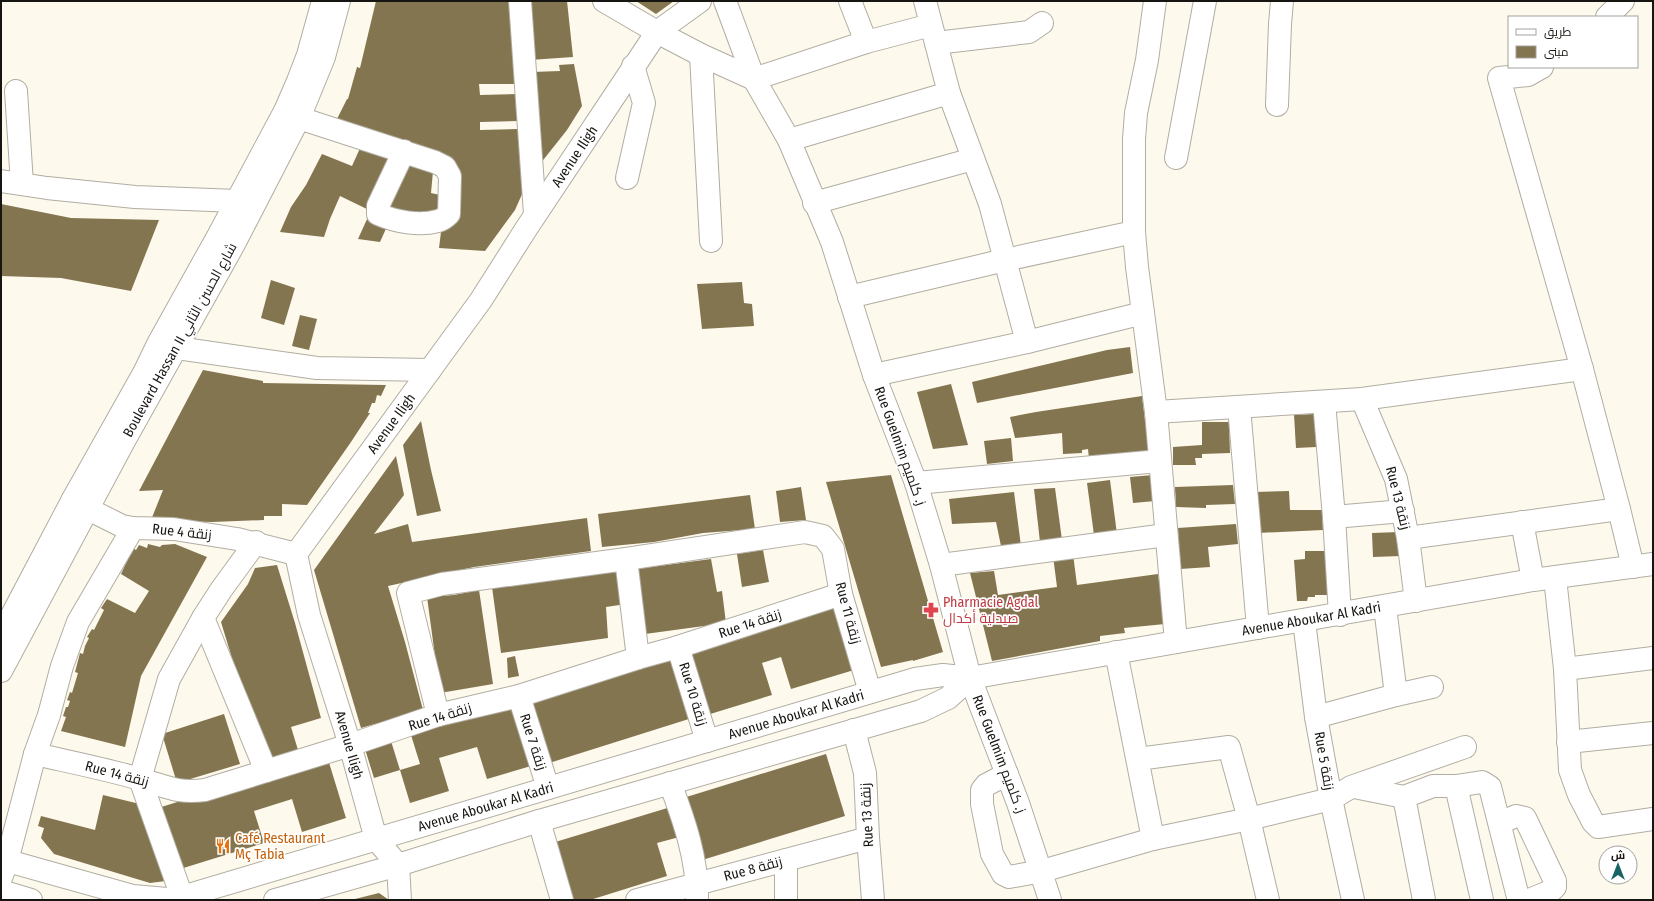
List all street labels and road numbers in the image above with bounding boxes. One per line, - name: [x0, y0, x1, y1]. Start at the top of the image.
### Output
- street label: Avenue Iligh: [548, 122, 601, 190]
- street label: Boulevard Hassan II شارع الحسن الثاني: [119, 240, 243, 442]
- street label: Rue Guelmim ز. كلميم: [870, 384, 929, 508]
- street label: Avenue Iligh: [364, 390, 419, 457]
- street label: Rue 13 زنقة: [1382, 465, 1414, 531]
- street label: Rue 4 زنقة: [151, 520, 213, 544]
- street label: Rue 11 زنقة: [832, 580, 864, 646]
- street label: Avenue Aboukar Al Kadri: [1240, 598, 1382, 639]
- street label: Rue 14 زنقة: [716, 606, 784, 642]
- street label: Rue 10 زنقة: [675, 660, 711, 728]
- street label: Avenue Aboukar Al Kadri: [726, 686, 866, 743]
- street label: Rue Guelmim ز. كلميم: [968, 692, 1029, 816]
- street label: Rue 14 زنقة: [406, 699, 474, 735]
- street label: Avenue Iligh: [331, 709, 367, 781]
- street label: Rue 7 زنقة: [516, 712, 550, 772]
- street label: Rue 5 زنقة: [1310, 730, 1338, 792]
- street label: Rue 14 زنقة: [83, 757, 151, 791]
- street label: Avenue Aboukar Al Kadri: [416, 779, 555, 835]
- street label: Rue 13 زنقة: [857, 782, 877, 848]
- street label: Rue 8 زنقة: [722, 853, 784, 885]

